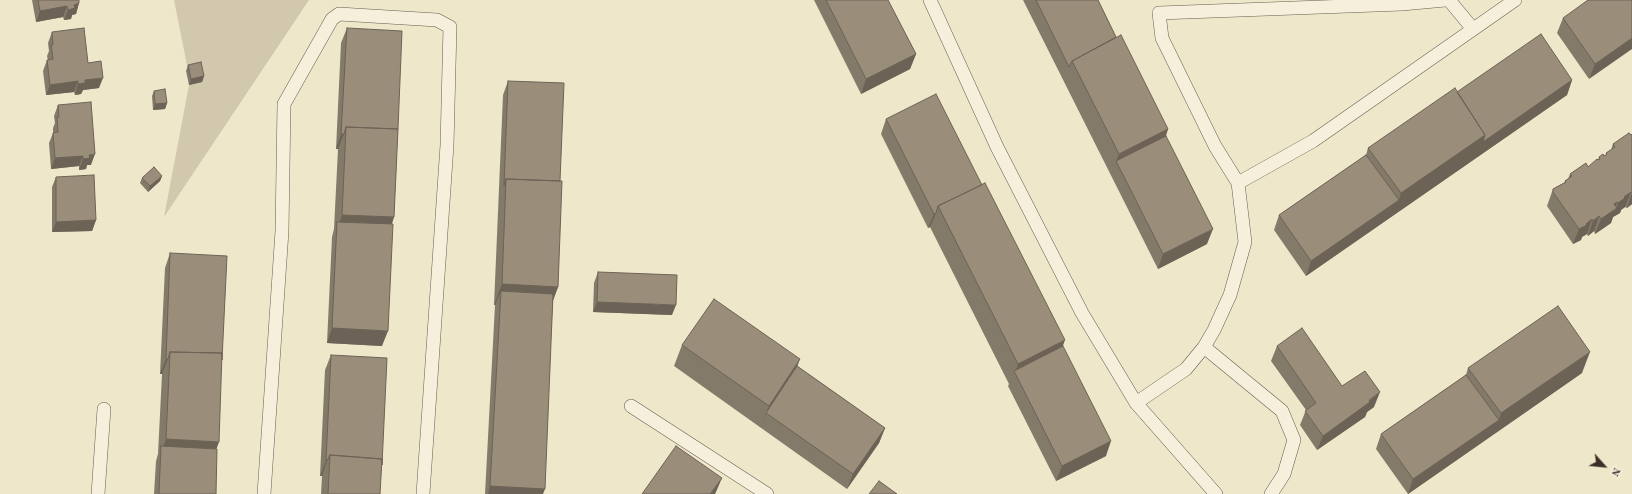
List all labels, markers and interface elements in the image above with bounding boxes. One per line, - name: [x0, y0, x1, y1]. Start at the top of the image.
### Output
- north arrow: [1584, 446, 1624, 486]
- text: N: [1608, 465, 1622, 478]

